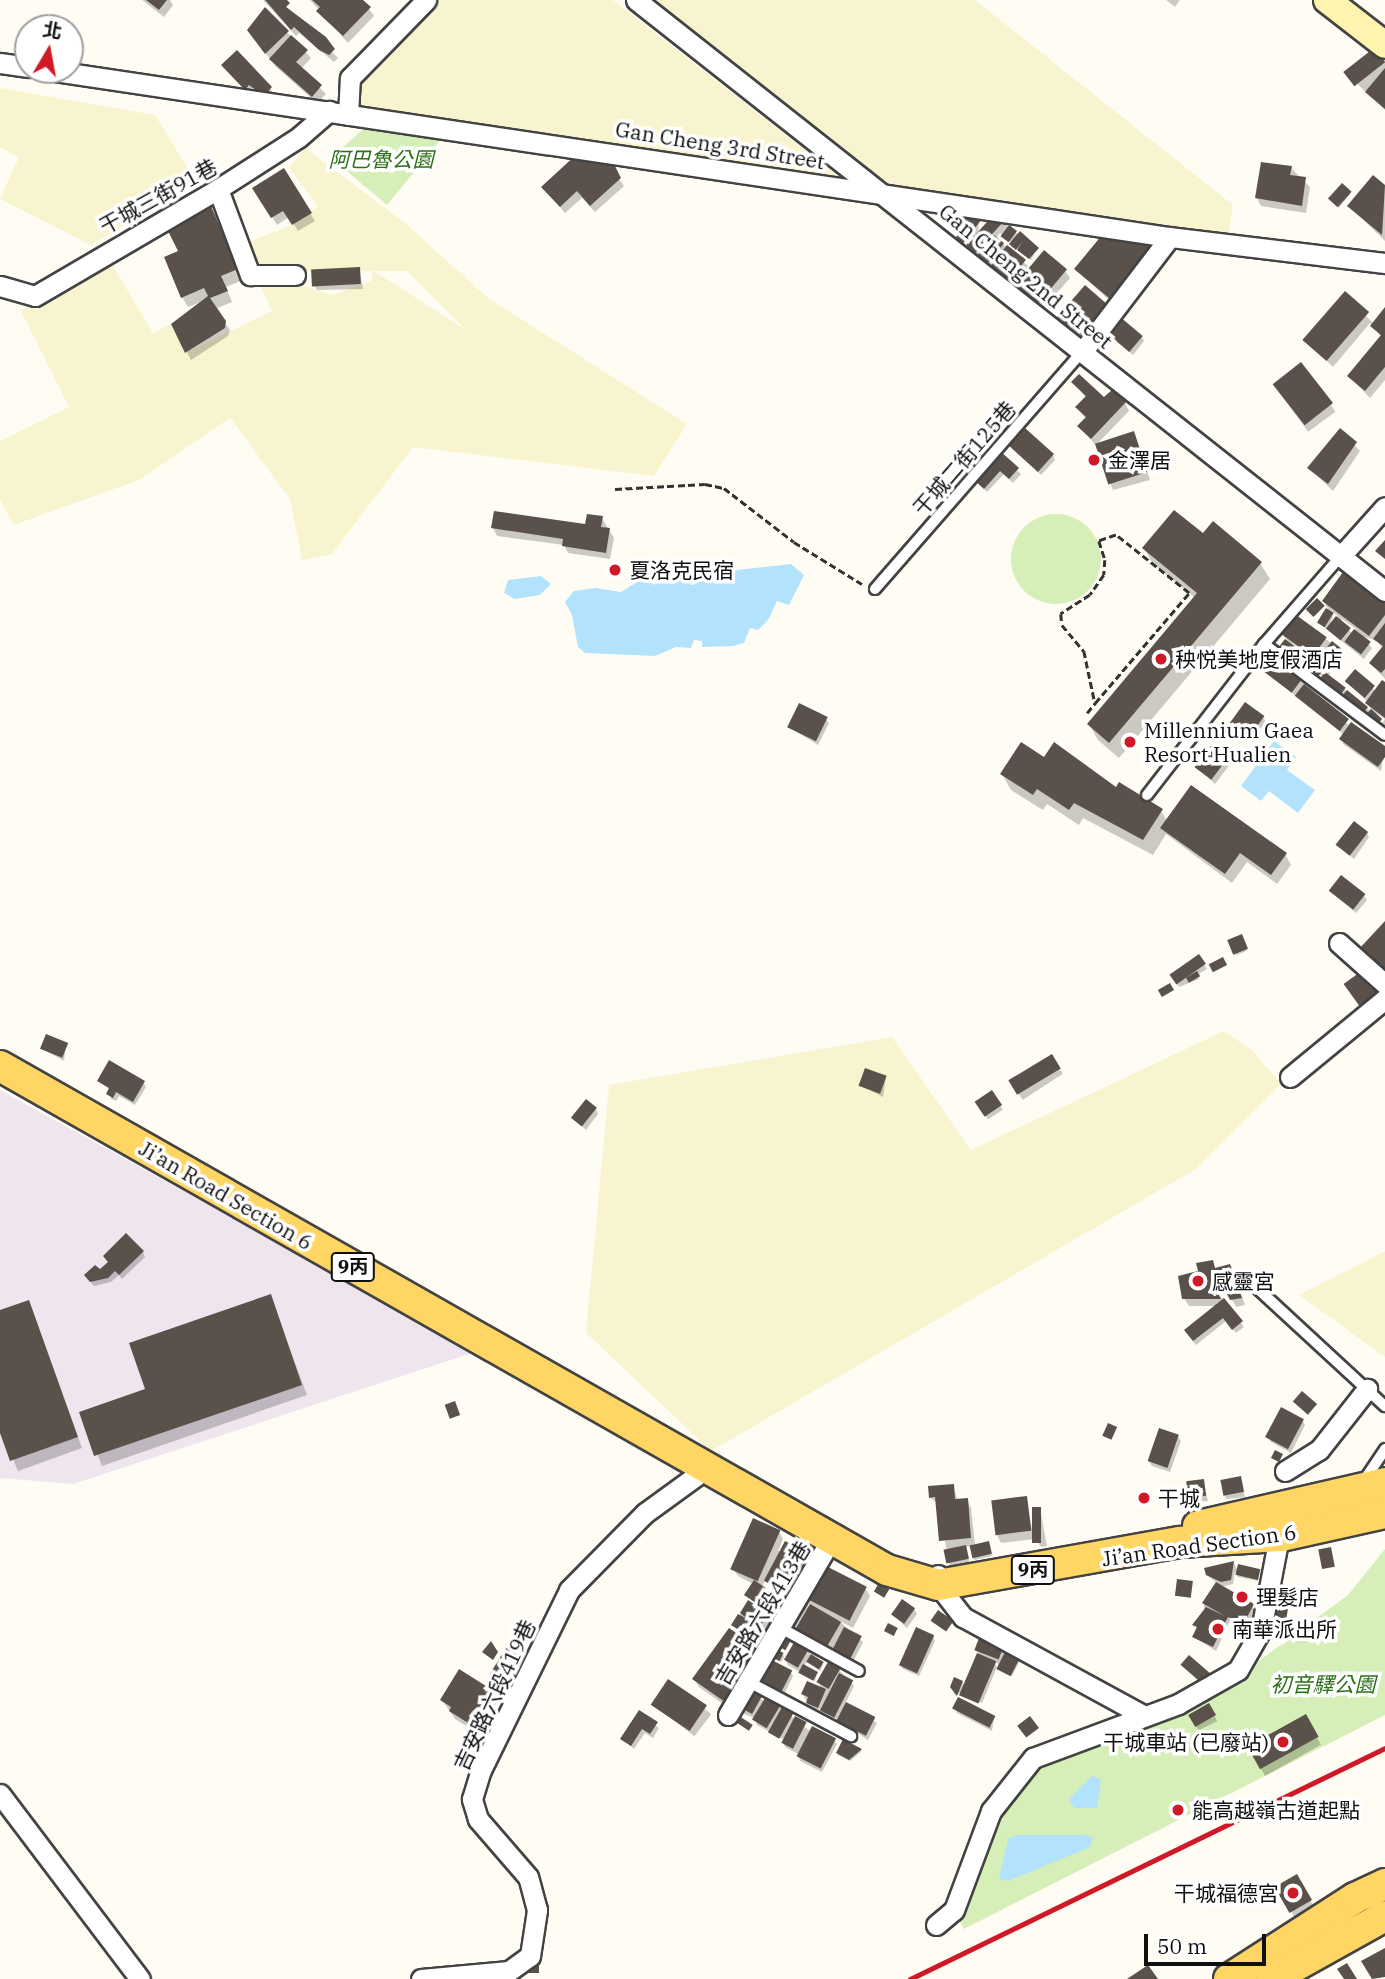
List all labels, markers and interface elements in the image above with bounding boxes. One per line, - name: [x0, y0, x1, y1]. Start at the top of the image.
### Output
- north arrow: [14, 14, 84, 84]
- text: 北: [41, 17, 64, 44]
- street label: Gan Cheng 3rd Street: [614, 116, 826, 174]
- park label: 阿巴魯公園: [329, 146, 433, 172]
- street label: 干城三街91巷: [95, 153, 221, 239]
- street label: Gan Cheng 2nd Street: [934, 198, 1118, 354]
- street label: 干城二街125巷: [908, 396, 1020, 520]
- place label: 金澤居: [1108, 447, 1171, 473]
- marker: 金澤居: [1086, 452, 1102, 468]
- place label: 夏洛克民宿: [629, 557, 734, 583]
- marker: 夏洛克民宿: [607, 562, 623, 578]
- place label: 秧悦美地度假酒店: [1175, 646, 1343, 672]
- marker: 秧悦美地度假酒店: [1153, 651, 1169, 667]
- place label: Millennium Gaea Resort Hualien: [1144, 717, 1314, 767]
- marker: Millennium Gaea Resort Hualien: [1122, 734, 1138, 750]
- street label: Ji’an Road Section 6: [135, 1135, 317, 1255]
- road number: 9丙: [330, 1252, 376, 1282]
- place label: 感靈宮: [1212, 1268, 1275, 1294]
- marker: 感靈宮: [1190, 1273, 1206, 1289]
- place label: 干城: [1158, 1485, 1200, 1511]
- marker: 干城: [1136, 1490, 1152, 1506]
- street label: Ji’an Road Section 6: [1100, 1519, 1298, 1571]
- street label: 吉安路六段413巷: [709, 1536, 815, 1690]
- road number: 9丙: [1010, 1554, 1056, 1586]
- place label: 理髮店: [1256, 1584, 1319, 1610]
- marker: 理髮店: [1234, 1589, 1250, 1605]
- street label: 吉安路六段419巷: [448, 1615, 540, 1775]
- place label: 南華派出所: [1232, 1616, 1337, 1642]
- marker: 南華派出所: [1210, 1621, 1226, 1637]
- park label: 初音驛公園: [1271, 1671, 1375, 1697]
- place label: 干城車站 (已廢站): [1103, 1729, 1269, 1755]
- marker: 干城車站 (已廢站): [1275, 1734, 1291, 1750]
- place label: 能高越嶺古道起點: [1192, 1797, 1360, 1823]
- marker: 能高越嶺古道起點: [1170, 1802, 1186, 1818]
- place label: 干城福德宮: [1174, 1880, 1279, 1906]
- marker: 干城福德宮: [1285, 1885, 1301, 1901]
- scale bar: [1147, 1920, 1270, 1964]
- text: 50 m: [1157, 1932, 1207, 1960]

